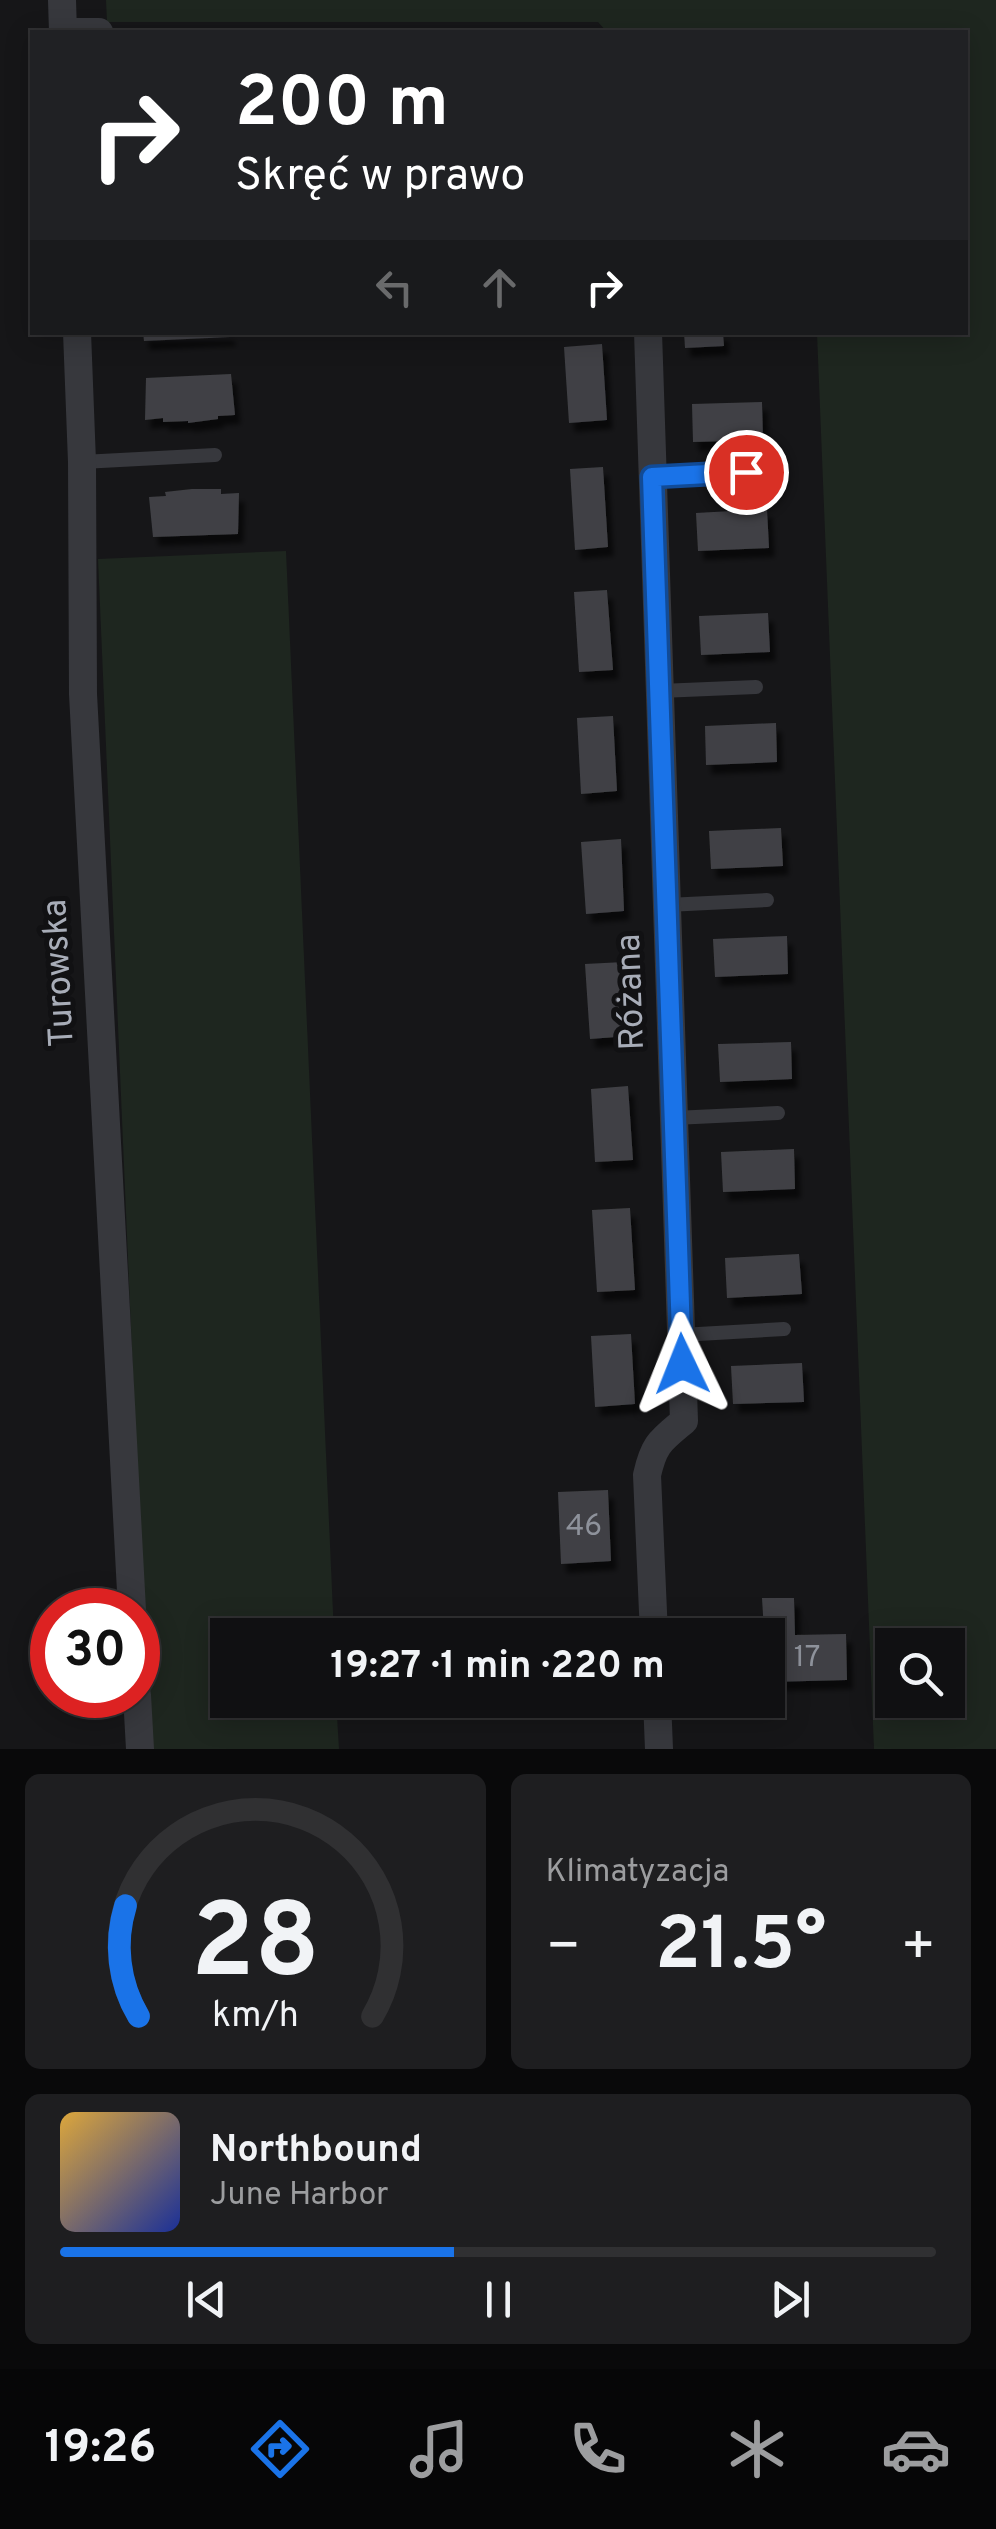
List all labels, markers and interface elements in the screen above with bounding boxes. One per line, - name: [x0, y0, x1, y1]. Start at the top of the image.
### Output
- text: 200 m: [235, 62, 449, 151]
- icon: right: [70, 70, 200, 200]
- text: Skręć w prawo: [235, 149, 525, 206]
- icon: left: [367, 260, 422, 315]
- icon: ahead: [472, 260, 527, 315]
- icon: right: [577, 260, 632, 315]
- pin: [704, 430, 789, 515]
- icon: arrive: [719, 445, 774, 500]
- street label: Turowska: [34, 898, 86, 1048]
- street label: Różana: [608, 933, 656, 1051]
- position arrow: [630, 1312, 734, 1416]
- house number: 46: [566, 1509, 602, 1546]
- speed limit sign: 30: [30, 1588, 160, 1718]
- map controls: [875, 1628, 965, 1718]
- button: search: [875, 1628, 965, 1718]
- house number: 17: [794, 1640, 820, 1677]
- text: 19:27 · 1 min · 220 m: [330, 1643, 665, 1692]
- text: Klimatyzacja: [546, 1853, 729, 1893]
- text: 28: [191, 1882, 320, 2014]
- text: 21.5°: [655, 1901, 826, 1996]
- text: −: [546, 1914, 581, 1984]
- text: +: [901, 1914, 936, 1984]
- text: km/h: [212, 1994, 299, 2040]
- text: Northbound: [210, 2127, 422, 2176]
- text: June Harbor: [210, 2176, 389, 2216]
- icon: previous: [179, 2272, 234, 2327]
- icon: pause: [471, 2272, 526, 2327]
- icon: next: [763, 2272, 818, 2327]
- icon: directions: [245, 2414, 315, 2484]
- icon: music: [404, 2414, 474, 2484]
- icon: phone: [563, 2414, 633, 2484]
- icon: climate: [722, 2414, 792, 2484]
- icon: car: [881, 2414, 951, 2484]
- text: 19:26: [45, 2421, 156, 2478]

